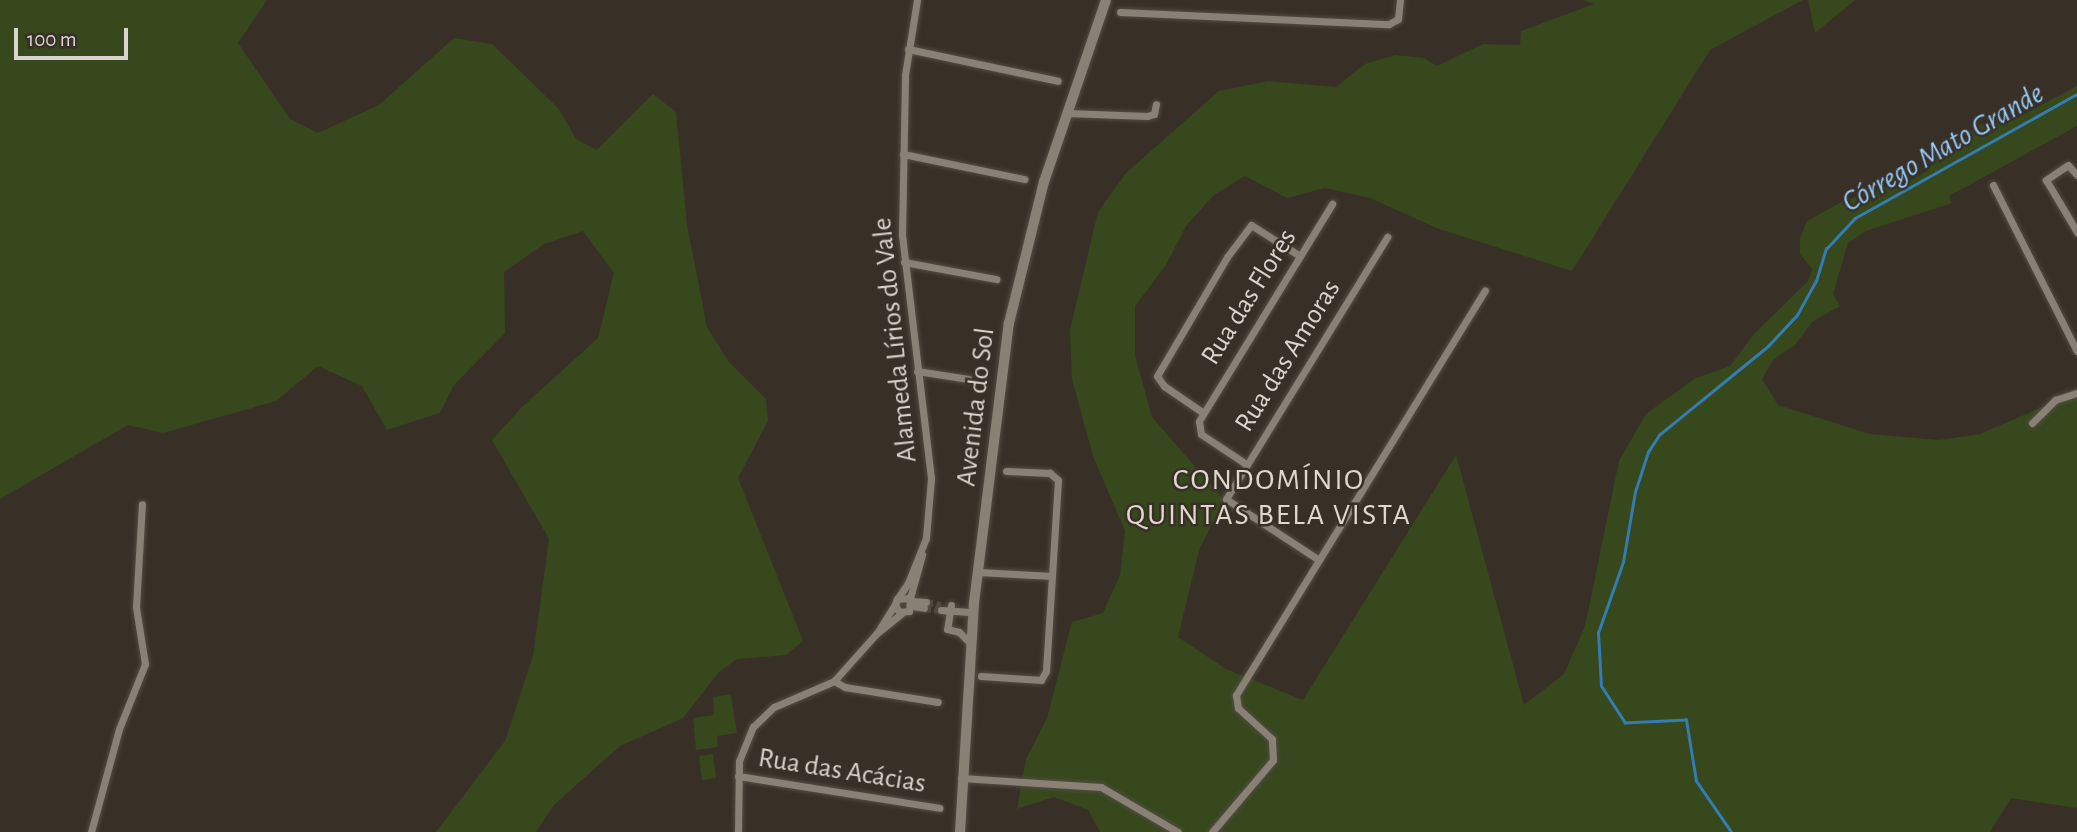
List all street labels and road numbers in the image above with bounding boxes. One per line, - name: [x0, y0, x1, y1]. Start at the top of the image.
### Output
- street label: Alameda Lírios do Vale: [865, 216, 925, 464]
- street label: Rua das Flores: [1194, 223, 1304, 371]
- street label: Rua das Amoras: [1228, 274, 1348, 438]
- street label: Avenida do Sol: [950, 326, 1002, 488]
- street label: Rua das Acácias: [756, 741, 928, 801]

